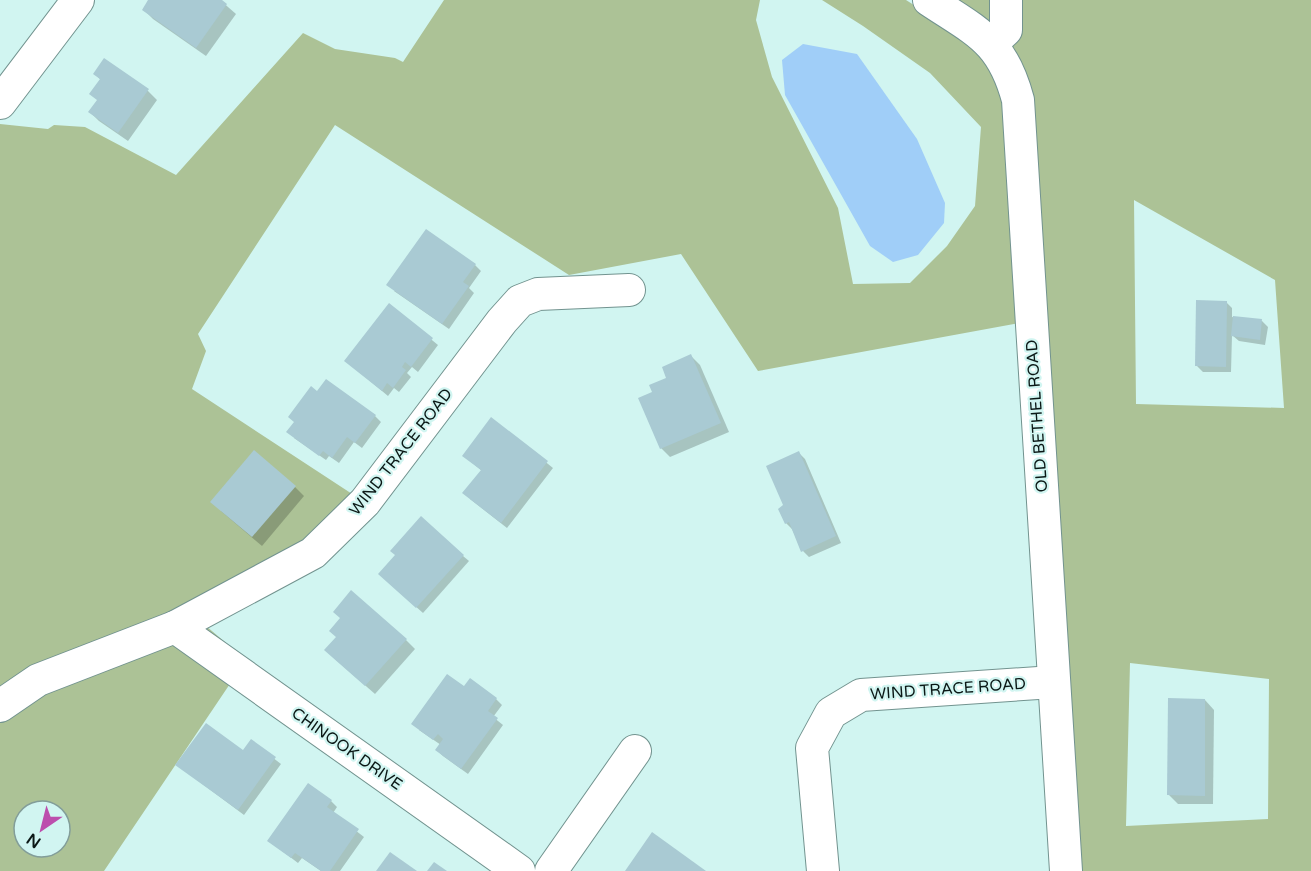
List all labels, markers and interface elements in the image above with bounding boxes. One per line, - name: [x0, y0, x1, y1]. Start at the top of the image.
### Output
- street label: OLD BETHEL ROAD: [1022, 339, 1052, 493]
- street label: WIND TRACE ROAD: [345, 384, 457, 520]
- street label: WIND TRACE ROAD: [869, 674, 1027, 704]
- street label: CHINOOK DRIVE: [288, 703, 406, 795]
- north arrow: [12, 799, 72, 859]
- text: N: [23, 829, 45, 852]

